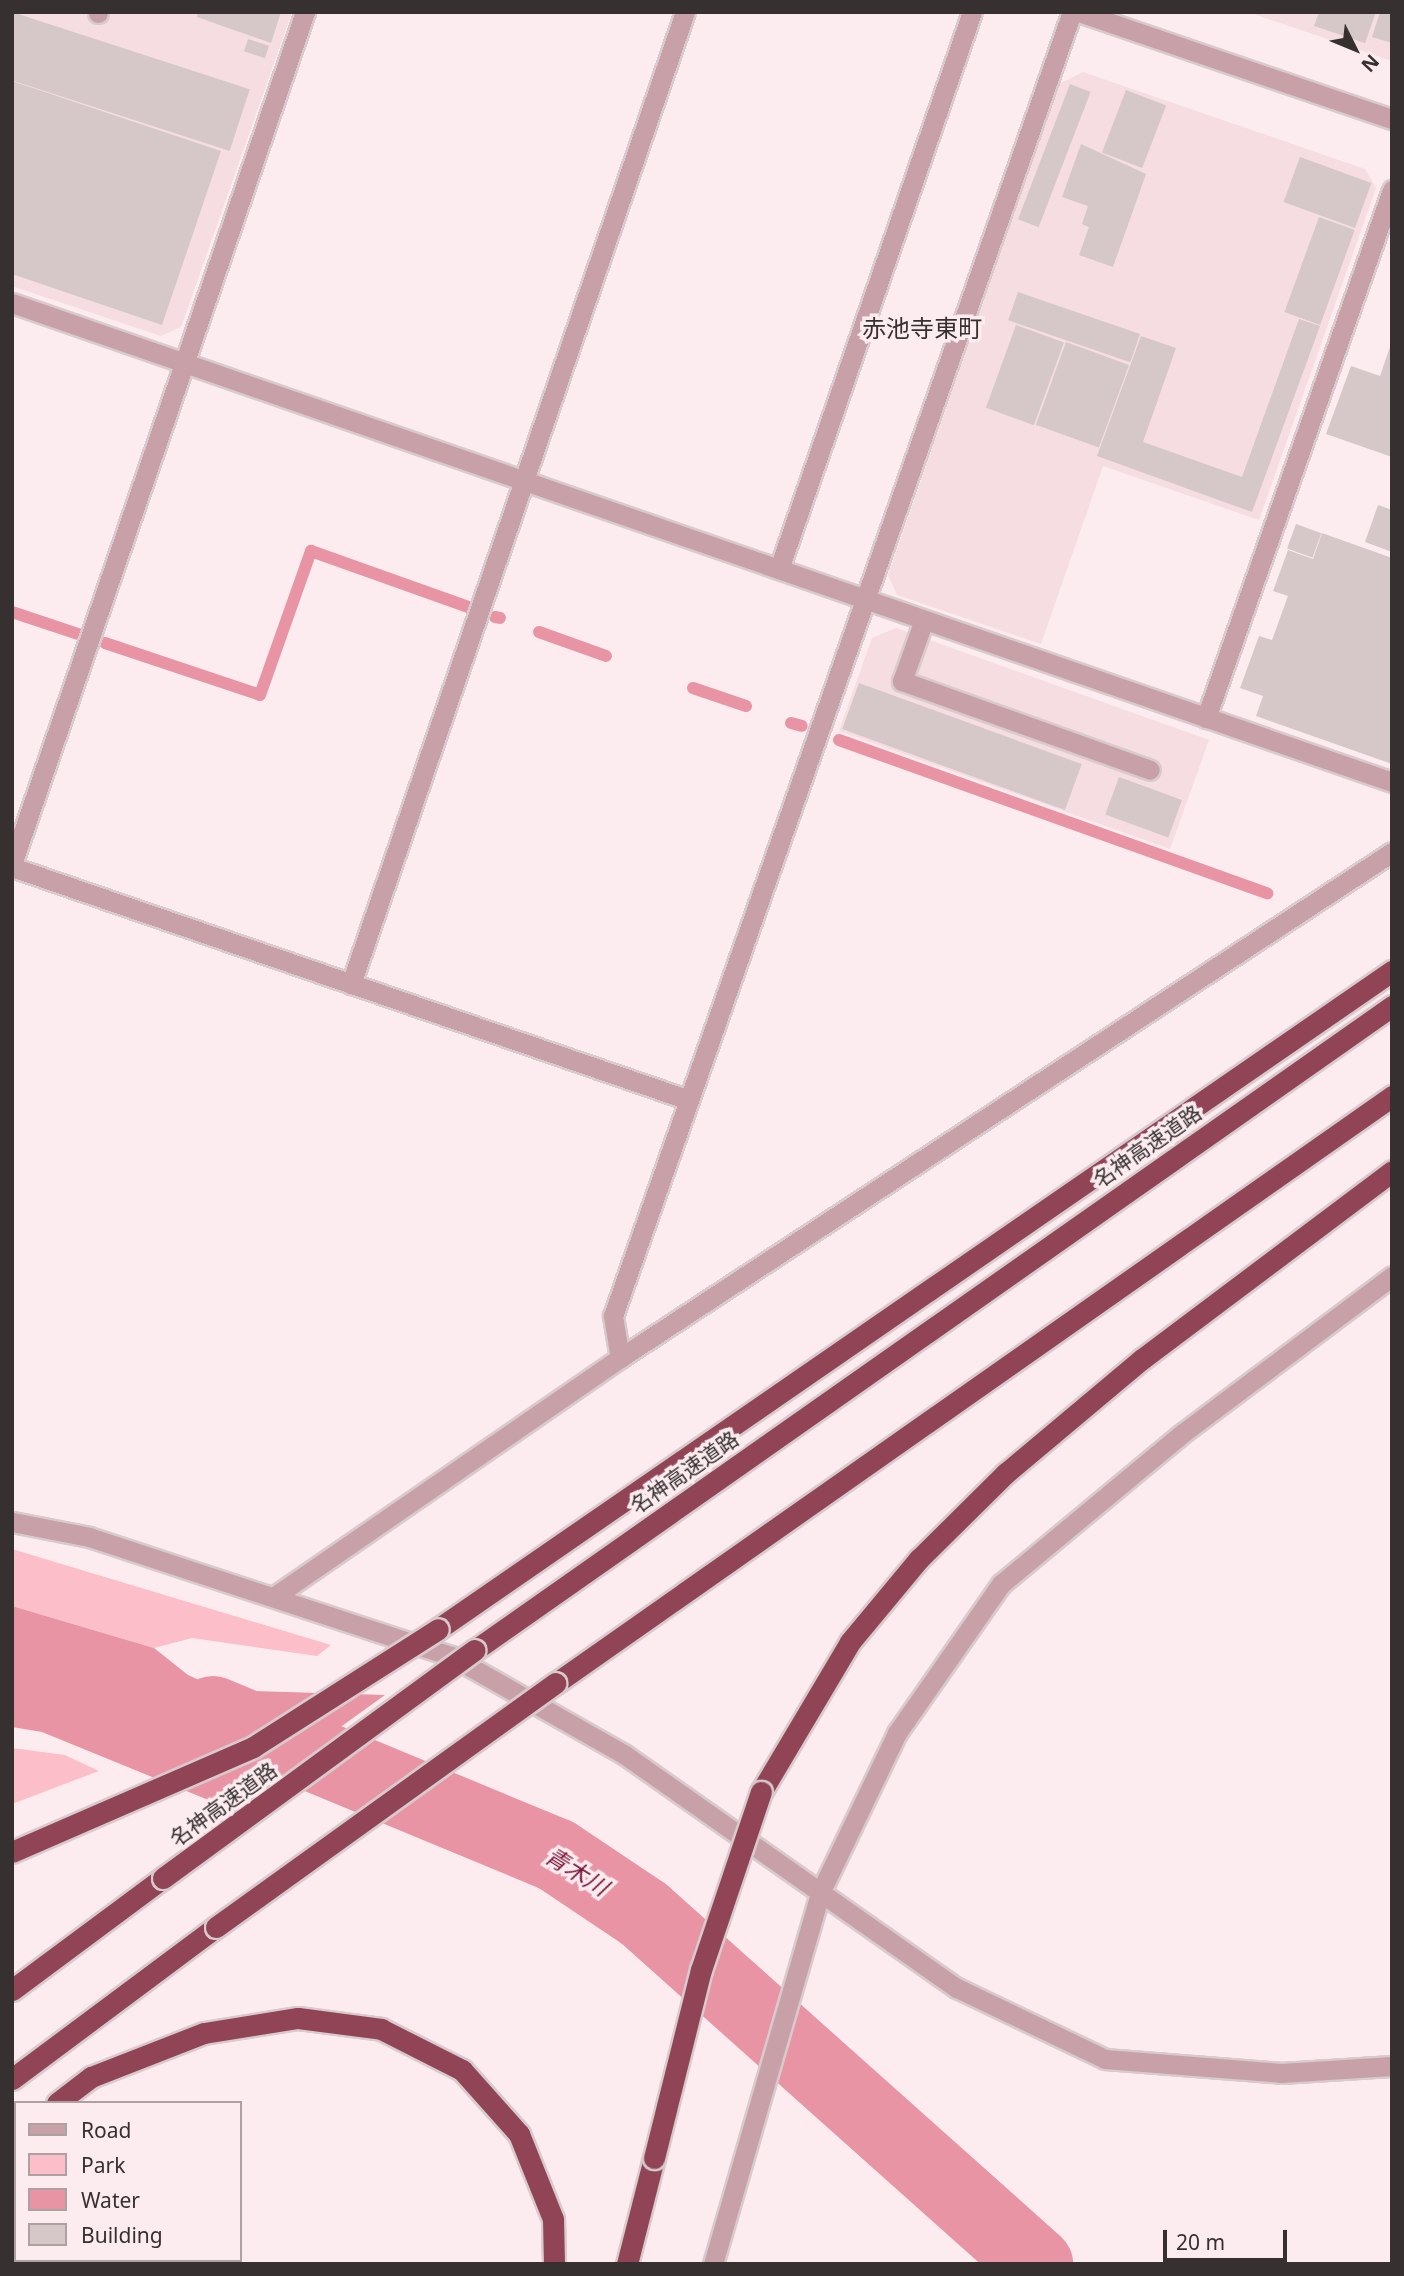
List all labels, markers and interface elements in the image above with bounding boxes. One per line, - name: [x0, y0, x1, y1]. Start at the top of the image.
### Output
- north arrow: [1320, 14, 1390, 84]
- text: N: [1356, 49, 1385, 78]
- district label: 赤池寺東町: [862, 314, 982, 342]
- street label: 名神高速道路: [1088, 1100, 1206, 1192]
- street label: 名神高速道路: [625, 1426, 743, 1518]
- street label: 名神高速道路: [165, 1757, 281, 1851]
- water label: 青木川: [540, 1841, 614, 1901]
- legend: [14, 2101, 242, 2262]
- text: Road: [81, 2116, 131, 2144]
- text: Park: [81, 2151, 125, 2179]
- text: Water: [81, 2186, 140, 2214]
- scale bar: [1166, 2216, 1290, 2260]
- text: Building: [81, 2221, 163, 2249]
- text: 20 m: [1176, 2228, 1225, 2256]

